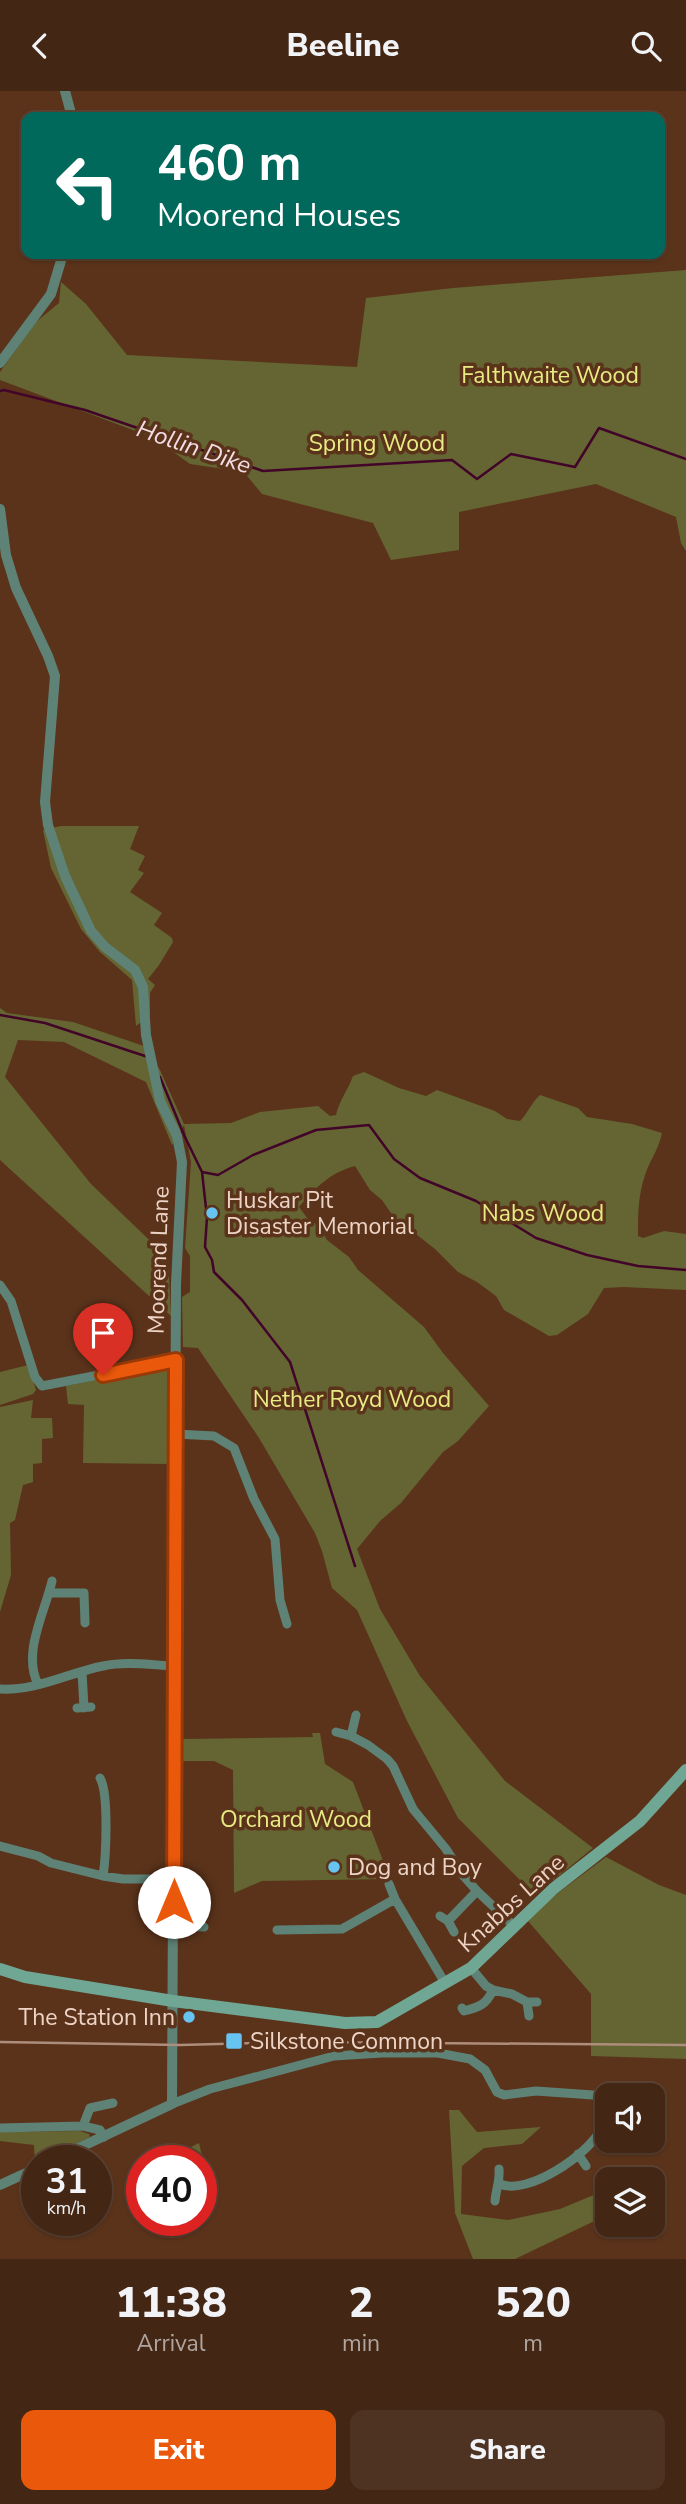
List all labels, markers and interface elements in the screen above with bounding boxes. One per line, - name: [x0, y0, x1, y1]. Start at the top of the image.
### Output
- text: Beeline: [286, 24, 400, 67]
- icon: back: [21, 27, 59, 65]
- icon: search: [627, 27, 665, 65]
- text: 460 m: [157, 130, 301, 197]
- icon: left: [42, 140, 133, 231]
- text: Moorend Houses: [157, 194, 401, 237]
- park label: Falthwaite Wood: [461, 360, 639, 391]
- water label: Hollin Dike: [133, 412, 256, 482]
- park label: Spring Wood: [309, 428, 445, 459]
- place label: Huskar Pit Disaster Memorial: [226, 1185, 414, 1242]
- street label: Moorend Lane: [140, 1186, 177, 1334]
- park label: Nabs Wood: [482, 1198, 604, 1229]
- marker: Huskar Pit Disaster Memorial: [204, 1205, 220, 1221]
- pin: [73, 1303, 133, 1375]
- icon: arrive: [84, 1314, 122, 1352]
- park label: Nether Royd Wood: [253, 1384, 451, 1415]
- park label: Orchard Wood: [220, 1804, 372, 1835]
- street label: Knabbs Lane: [451, 1847, 571, 1960]
- place label: Dog and Boy: [348, 1852, 482, 1883]
- marker: Dog and Boy: [326, 1859, 342, 1875]
- position arrow: [137, 1865, 211, 1939]
- place label: The Station Inn: [18, 2002, 175, 2033]
- marker: The Station Inn: [181, 2009, 197, 2025]
- place label: Silkstone Common: [250, 2026, 443, 2057]
- marker: Silkstone Common: [224, 2031, 244, 2051]
- map controls: [595, 2083, 665, 2237]
- button: sound: [595, 2083, 665, 2153]
- speed limit sign: 40: [126, 2145, 217, 2236]
- text: 31: [45, 2158, 88, 2205]
- button: layers: [595, 2167, 665, 2237]
- text: km/h: [47, 2196, 86, 2220]
- text: 11:38: [115, 2275, 227, 2332]
- text: 2: [348, 2275, 374, 2332]
- text: 520: [495, 2275, 571, 2332]
- text: Arrival: [136, 2328, 206, 2359]
- text: min: [342, 2328, 380, 2359]
- text: m: [523, 2328, 543, 2359]
- button: Exit: [21, 2410, 336, 2490]
- button: Share: [350, 2410, 665, 2490]

